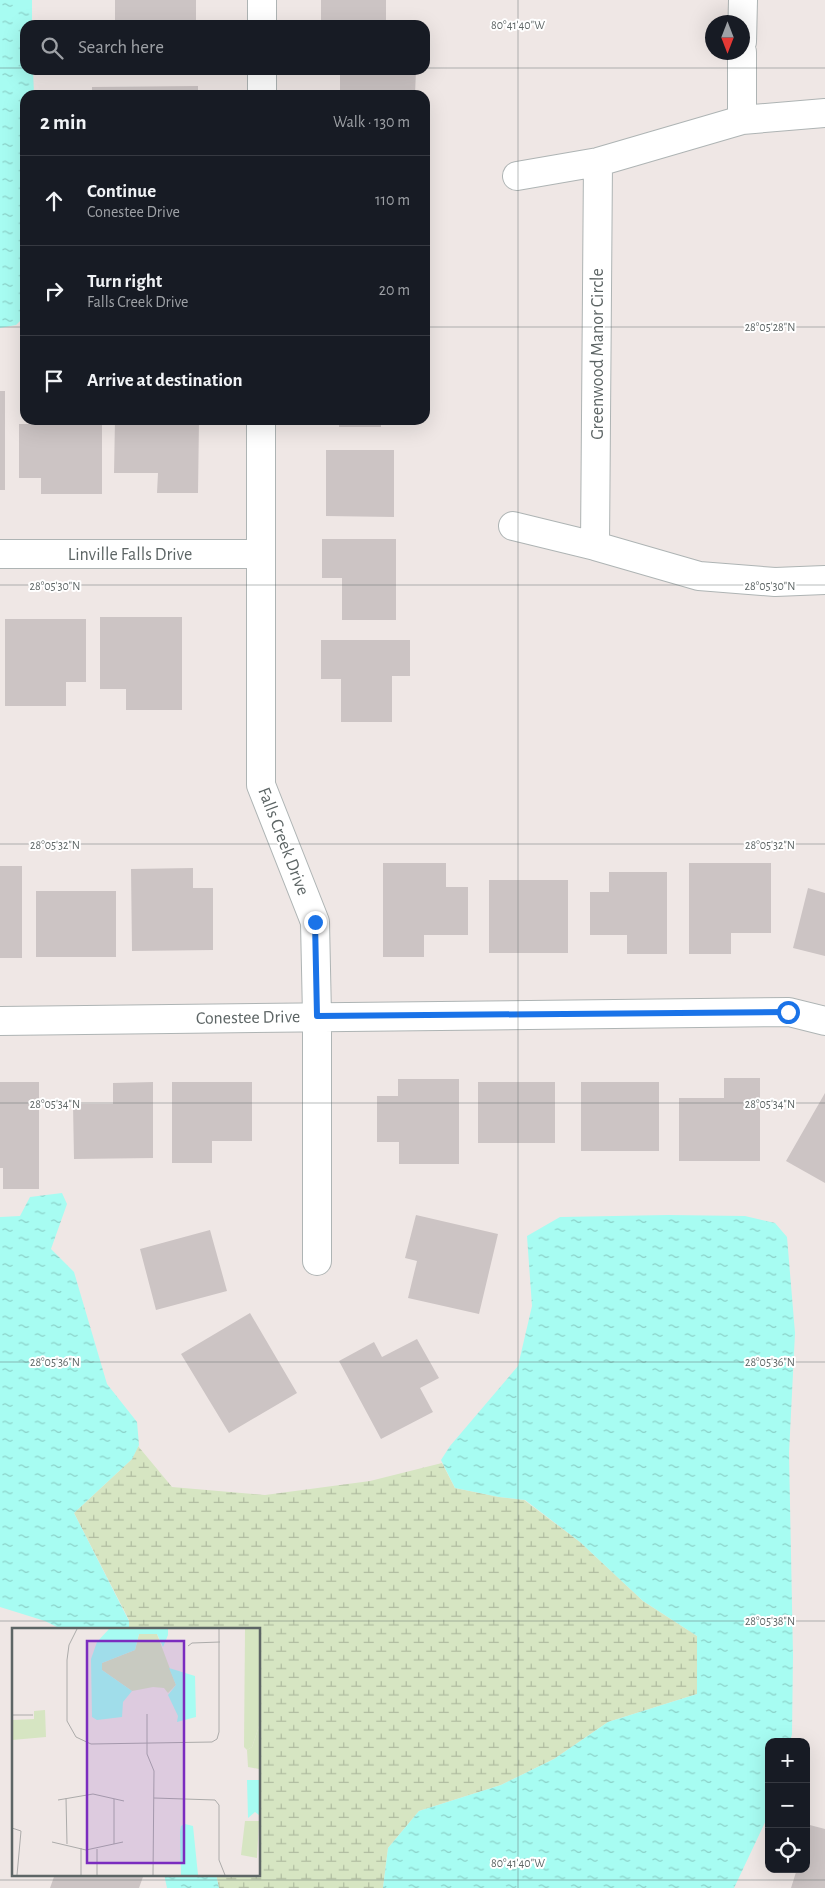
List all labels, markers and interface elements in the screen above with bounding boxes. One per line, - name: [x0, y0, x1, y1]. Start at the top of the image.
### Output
- north arrow: [705, 15, 750, 60]
- text: 80°41'40"W: [491, 19, 545, 31]
- search box: [20, 20, 430, 75]
- icon: search: [38, 34, 66, 62]
- text: Search here: [78, 38, 164, 57]
- text: 2 min: [40, 112, 87, 133]
- text: Walk · 130 m: [333, 114, 410, 130]
- text: Continue: [87, 182, 156, 201]
- icon: ahead: [40, 187, 68, 215]
- text: 110 m: [375, 192, 410, 208]
- text: Conestee Drive: [87, 204, 180, 220]
- street label: Greenwood Manor Circle: [589, 268, 607, 440]
- text: Turn right: [87, 272, 162, 291]
- icon: right: [40, 277, 68, 305]
- text: 20 m: [379, 282, 410, 298]
- text: Falls Creek Drive: [87, 294, 188, 310]
- text: 28°05'28"N: [745, 321, 795, 333]
- icon: arrive: [40, 367, 68, 395]
- text: Arrive at destination: [87, 371, 243, 390]
- street label: Linville Falls Drive: [68, 546, 192, 564]
- text: 28°05'30"N: [30, 580, 80, 592]
- text: 28°05'30"N: [745, 580, 795, 592]
- street label: Falls Creek Drive: [254, 785, 312, 898]
- text: 28°05'32"N: [30, 839, 80, 851]
- text: 28°05'32"N: [745, 839, 795, 851]
- route end: [304, 911, 327, 934]
- route start: [777, 1001, 800, 1024]
- street label: Conestee Drive: [196, 1008, 300, 1028]
- text: 28°05'34"N: [30, 1098, 80, 1110]
- text: 28°05'34"N: [745, 1098, 795, 1110]
- text: 28°05'36"N: [30, 1356, 80, 1368]
- text: 28°05'36"N: [745, 1356, 795, 1368]
- text: 28°05'38"N: [745, 1615, 795, 1627]
- inset map: [12, 1628, 260, 1876]
- map controls: [765, 1738, 810, 1873]
- button: +: [765, 1738, 810, 1783]
- button: −: [765, 1783, 810, 1828]
- button: locate: [765, 1828, 810, 1873]
- text: 80°41'40"W: [491, 1857, 545, 1869]

